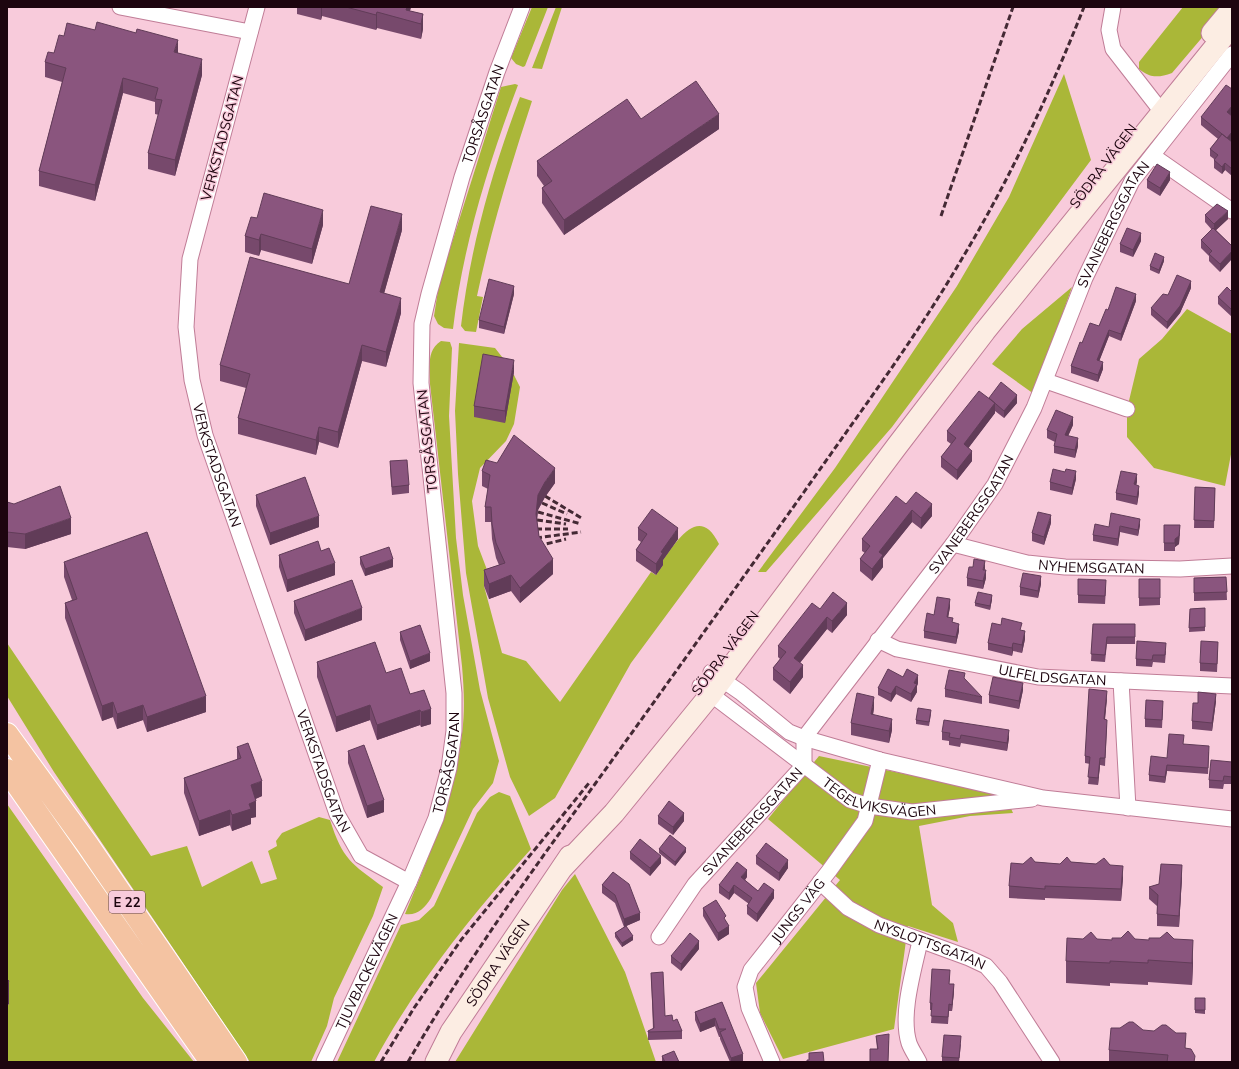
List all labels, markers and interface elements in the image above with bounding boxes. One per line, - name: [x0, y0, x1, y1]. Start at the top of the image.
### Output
- street label: TORSÅSGATAN: [458, 62, 508, 166]
- street label: VERKSTADSGATAN: [197, 73, 247, 203]
- street label: SÖDRA VÄGEN: [1065, 120, 1141, 212]
- street label: SVANEBERGSGATAN: [1073, 157, 1153, 290]
- street label: TORSÅSGATAN: [413, 389, 441, 493]
- street label: VERKSTADSGATAN: [189, 401, 245, 529]
- street label: SVANEBERGSGATAN: [924, 451, 1018, 578]
- street label: NYHEMSGATAN: [1037, 555, 1145, 577]
- street label: SÖDRA VÄGEN: [687, 607, 763, 699]
- street label: ULFELDSGATAN: [997, 660, 1107, 689]
- street label: VERKSTADSGATAN: [292, 707, 355, 835]
- street label: TORSÅSGATAN: [428, 712, 463, 816]
- street label: SVANEBERGSGATAN: [698, 763, 806, 879]
- street label: TEGELVIKSVÄGEN: [819, 773, 937, 821]
- street label: JUNGS VÄG: [767, 874, 829, 946]
- road number: E 22: [109, 891, 145, 913]
- street label: TJUVBACKEVÄGEN: [332, 911, 402, 1033]
- street label: NYSLOTTSGATAN: [872, 915, 989, 974]
- street label: SÖDRA VÄGEN: [462, 916, 534, 1010]

